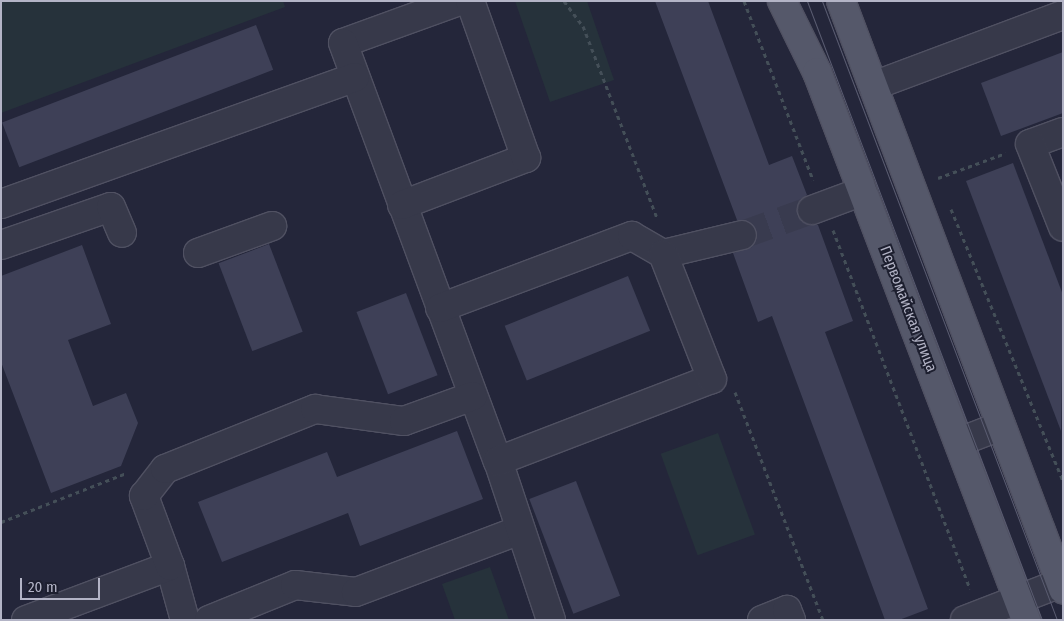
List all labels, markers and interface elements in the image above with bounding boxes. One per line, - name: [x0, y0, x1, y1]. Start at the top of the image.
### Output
- street label: Первомайская улица: [876, 243, 940, 375]
- scale bar: [22, 568, 102, 600]
- text: 20 m: [28, 578, 58, 596]

